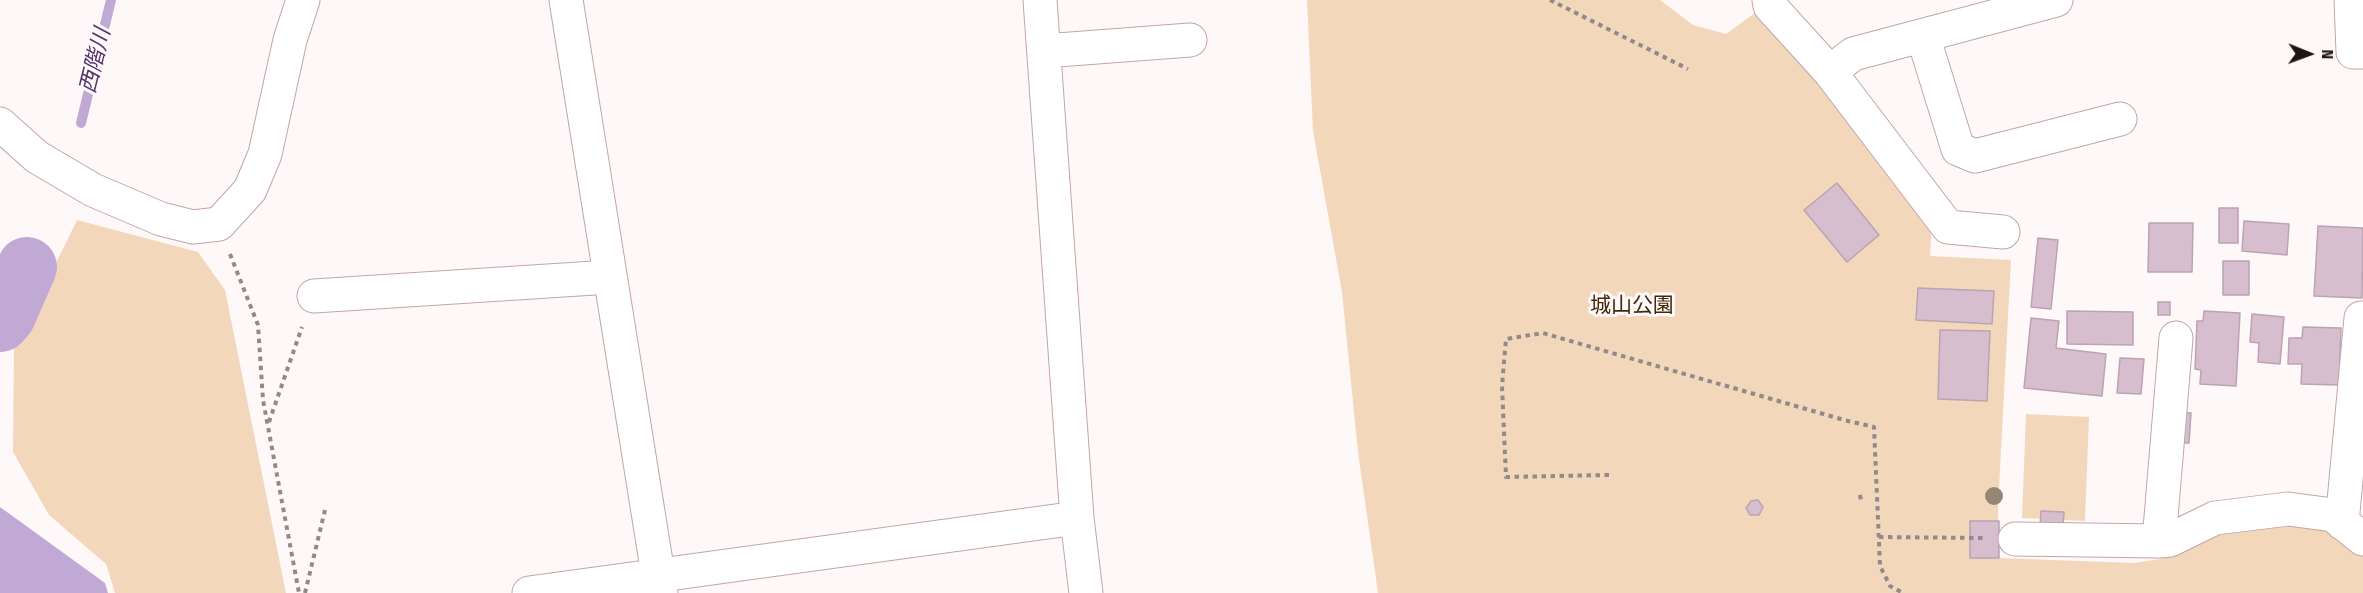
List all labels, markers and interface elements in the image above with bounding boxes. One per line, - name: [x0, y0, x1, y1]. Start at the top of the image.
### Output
- north arrow: [2279, 24, 2339, 84]
- water label: 西階川: [75, 26, 117, 96]
- text: N: [2318, 49, 2337, 59]
- park label: 城山公園: [1590, 293, 1674, 319]

